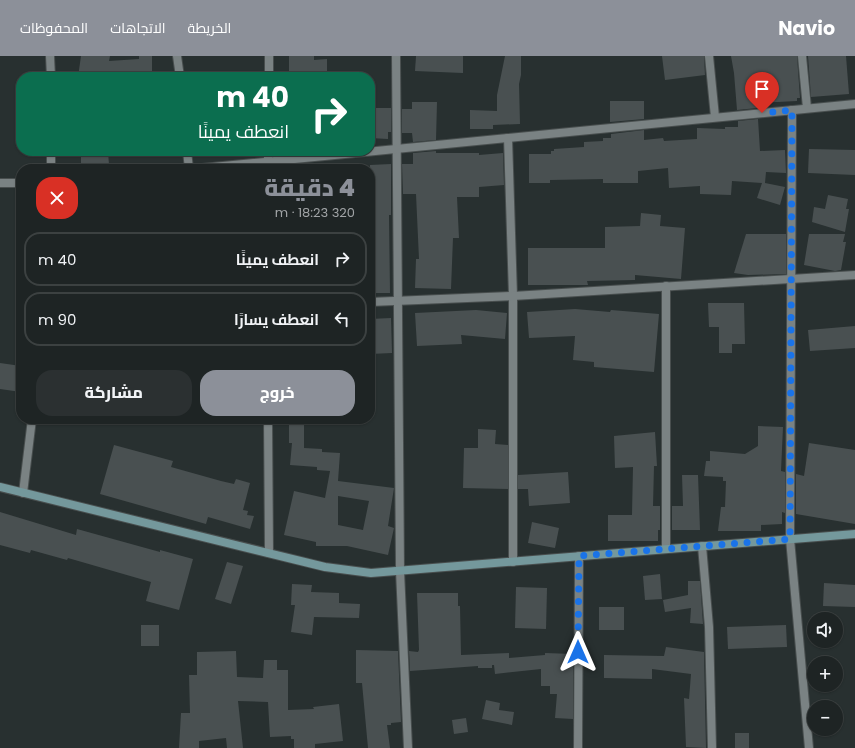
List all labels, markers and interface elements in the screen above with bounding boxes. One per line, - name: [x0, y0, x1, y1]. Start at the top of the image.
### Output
- text: Navio: [778, 15, 835, 42]
- text: المحفوظات: [20, 18, 88, 38]
- text: الاتجاهات: [110, 18, 166, 38]
- text: الخريطة: [188, 18, 231, 38]
- pin: [745, 72, 779, 113]
- text: 40 m: [216, 78, 289, 117]
- icon: arrive: [751, 78, 773, 100]
- icon: right: [303, 88, 355, 140]
- text: انعطف يمينًا: [198, 119, 289, 144]
- text: 4 دقيقة: [264, 171, 355, 204]
- button: close: [36, 177, 78, 219]
- text: 320 m · 18:23: [275, 203, 355, 222]
- icon: right: [331, 248, 353, 270]
- text: 40 m: [38, 249, 76, 270]
- text: انعطف يمينًا: [236, 249, 319, 270]
- icon: left: [331, 308, 353, 330]
- text: 90 m: [38, 309, 76, 330]
- text: انعطف يسارًا: [234, 309, 319, 330]
- button: مشاركة: [36, 370, 192, 416]
- button: خروج: [200, 370, 355, 416]
- map controls: [807, 612, 843, 736]
- button: sound: [807, 612, 843, 648]
- position arrow: [557, 631, 599, 673]
- button: +: [807, 656, 843, 692]
- button: −: [807, 700, 843, 736]

